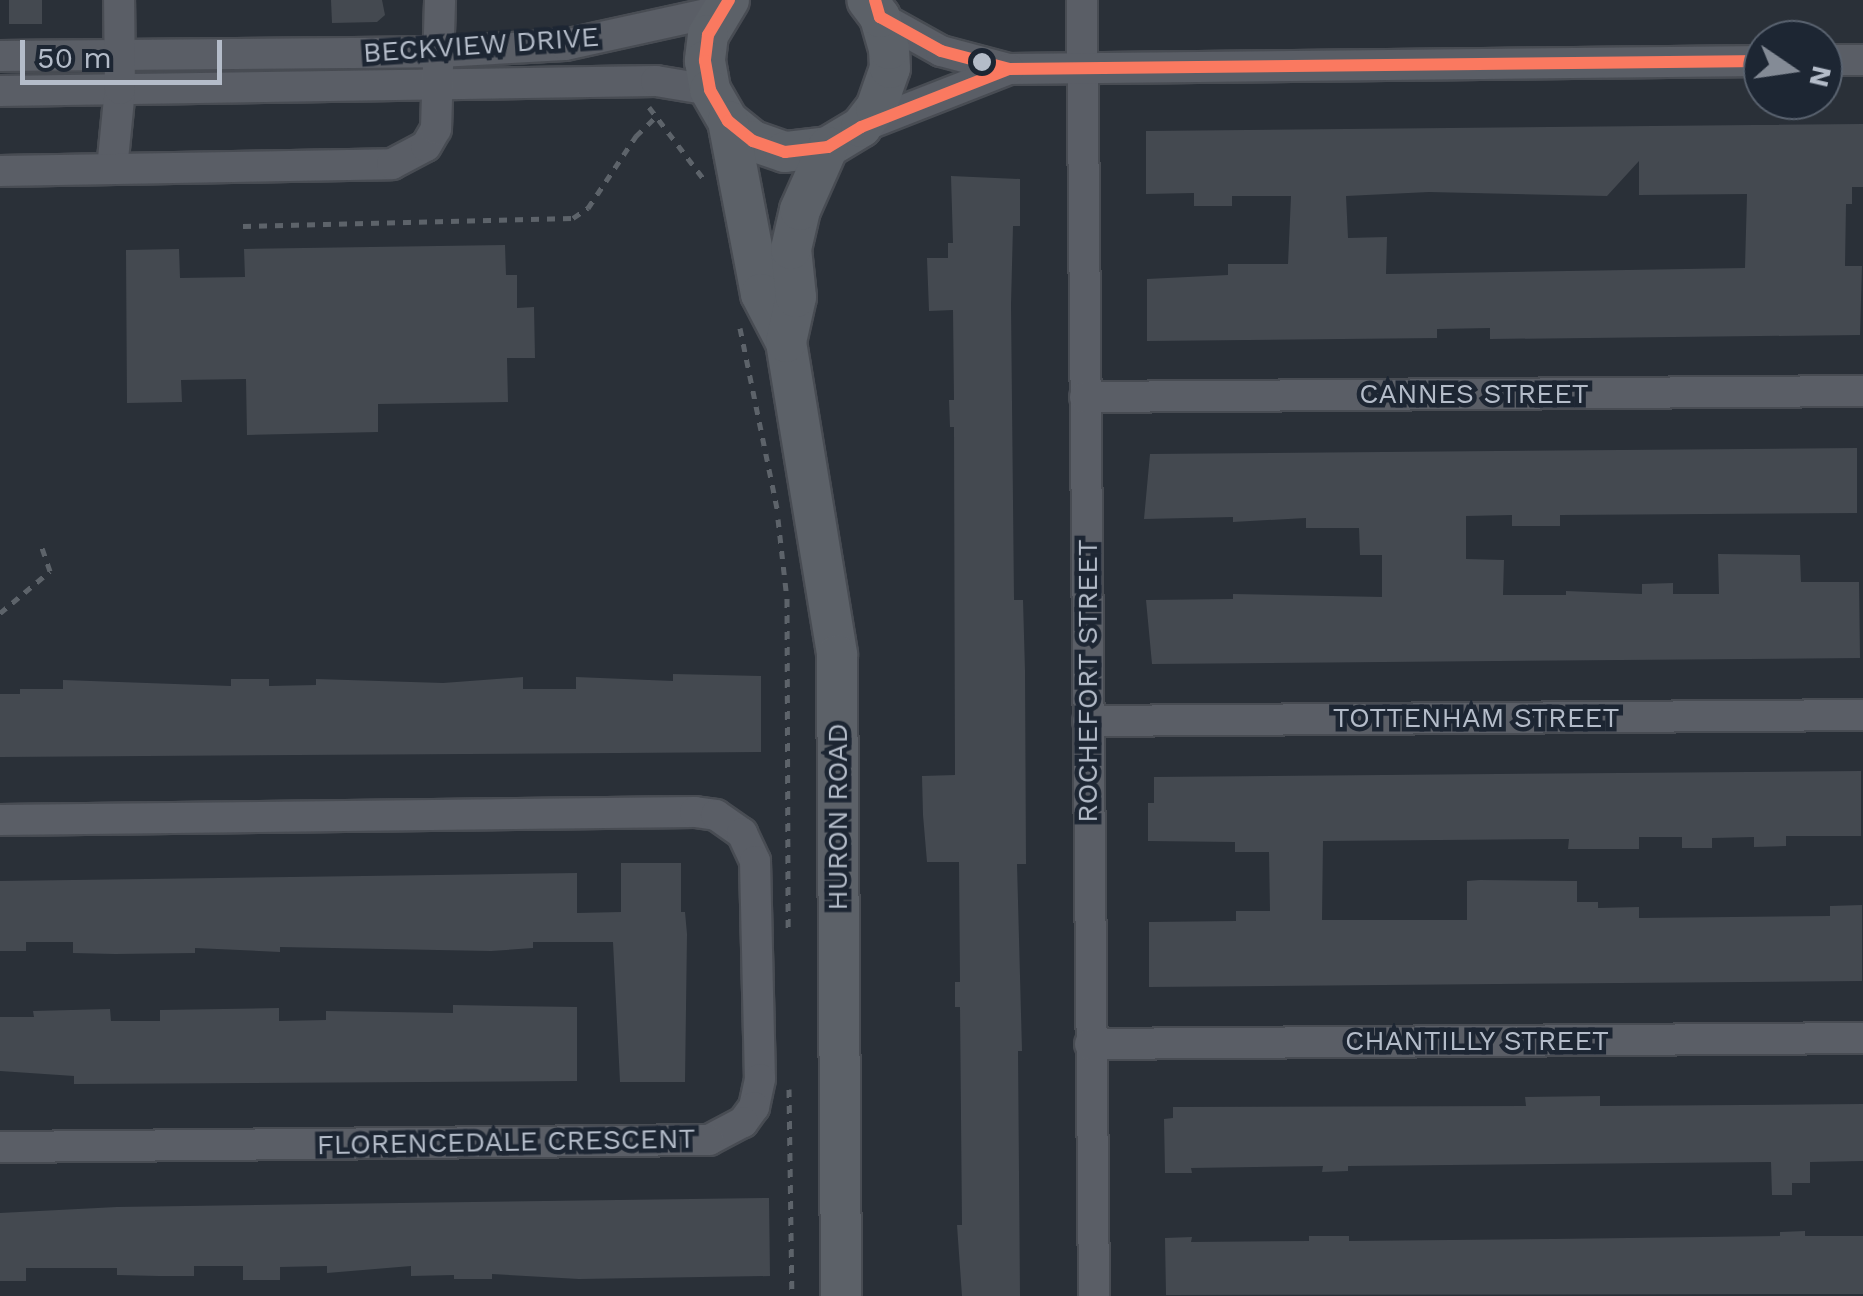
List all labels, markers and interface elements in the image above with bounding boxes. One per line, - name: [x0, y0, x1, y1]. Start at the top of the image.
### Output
- scale bar: [25, 20, 228, 82]
- street label: BECKVIEW DRIVE: [362, 20, 600, 70]
- north arrow: [1743, 20, 1843, 120]
- text: 50 m: [37, 40, 112, 75]
- unlabelled marker: [972, 52, 992, 72]
- text: N: [1802, 63, 1839, 90]
- street label: CANNES STREET: [1359, 377, 1589, 411]
- street label: ROCHEFORT STREET: [1071, 539, 1105, 823]
- street label: TOTTENHAM STREET: [1333, 701, 1619, 735]
- street label: HURON ROAD: [821, 723, 855, 911]
- street label: CHANTILLY STREET: [1344, 1024, 1610, 1058]
- street label: FLORENCEDALE CRESCENT: [316, 1122, 696, 1162]

